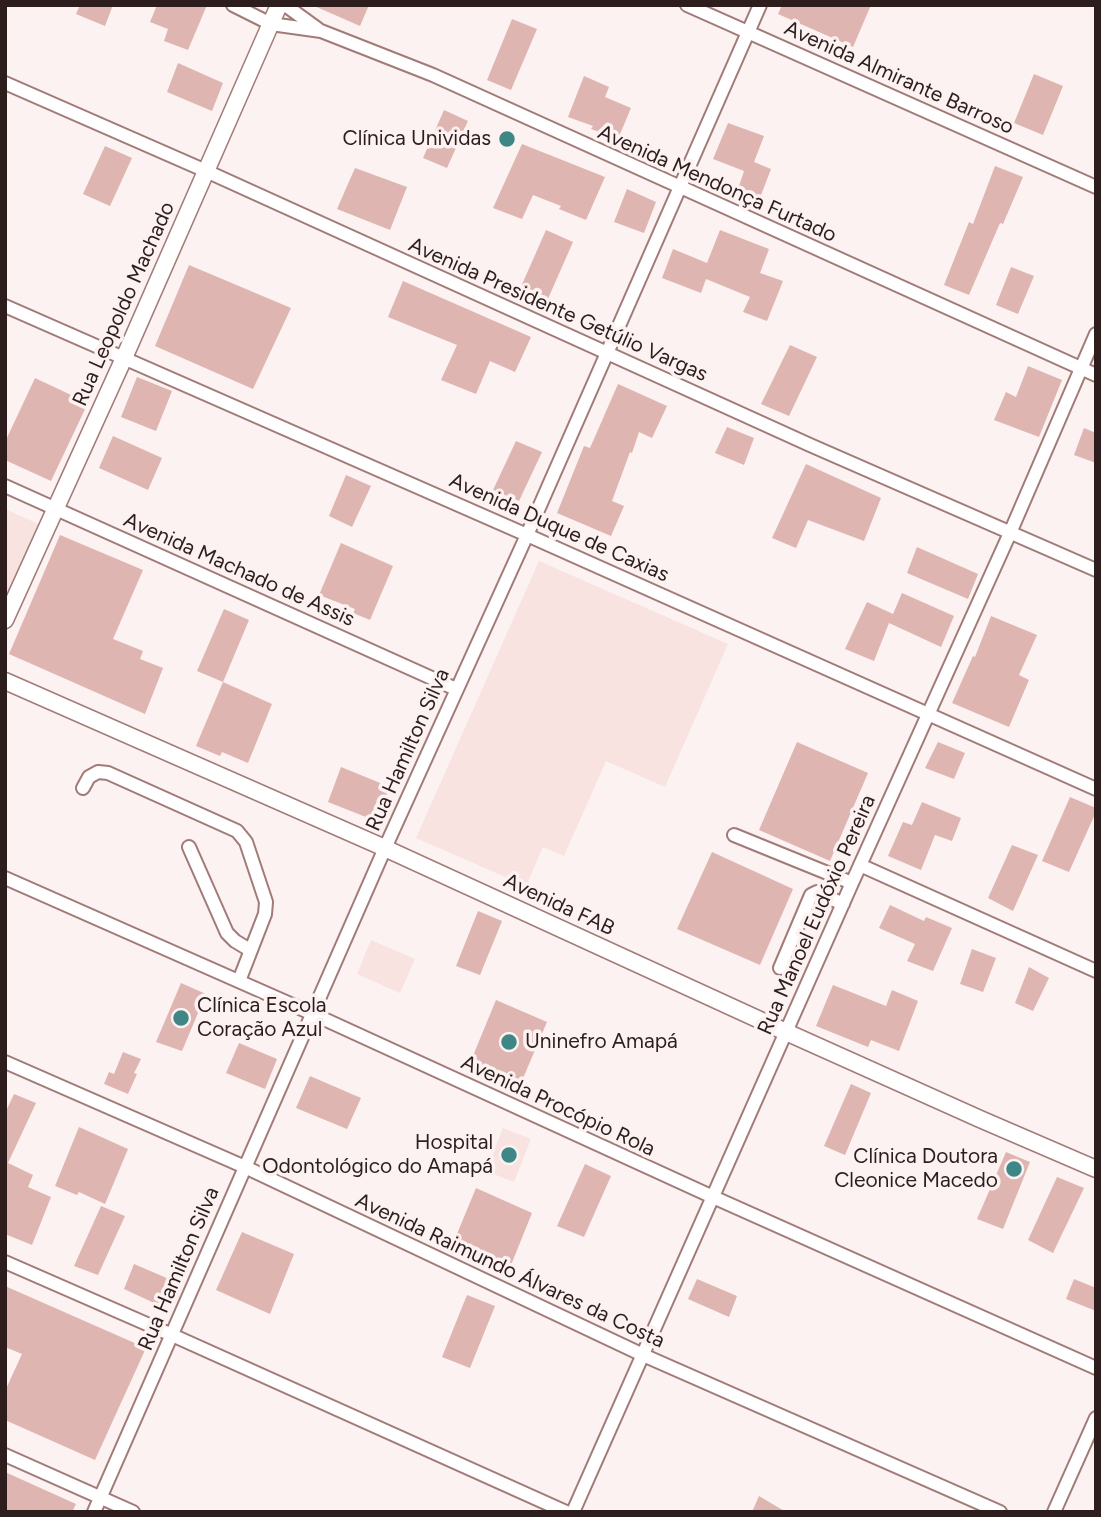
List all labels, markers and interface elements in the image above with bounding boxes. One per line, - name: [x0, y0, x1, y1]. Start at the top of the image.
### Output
- street label: Avenida Almirante Barroso: [780, 16, 1018, 140]
- street label: Avenida Mendonça Furtado: [594, 120, 840, 248]
- place label: Clínica Unividas: [342, 126, 491, 152]
- marker: Clínica Unividas: [497, 129, 517, 149]
- street label: Rua Leopoldo Machado: [68, 198, 180, 410]
- street label: Avenida Presidente Getúlio Vargas: [405, 232, 711, 388]
- street label: Avenida Duque de Caxias: [445, 468, 673, 588]
- street label: Avenida Machado de Assis: [120, 508, 358, 632]
- street label: Rua Hamilton Silva: [361, 665, 455, 835]
- street label: Rua Manoel Eudóxio Pereira: [753, 791, 881, 1039]
- street label: Avenida FAB: [500, 868, 618, 942]
- place label: Clínica Escola Coração Azul: [197, 993, 327, 1043]
- marker: Clínica Escola Coração Azul: [171, 1008, 191, 1028]
- place label: Uninefro Amapá: [525, 1029, 678, 1055]
- marker: Uninefro Amapá: [499, 1032, 519, 1052]
- street label: Avenida Procópio Rola: [457, 1050, 659, 1162]
- place label: Hospital Odontológico do Amapá: [262, 1130, 493, 1180]
- place label: Clínica Doutora Cleonice Macedo: [834, 1144, 998, 1194]
- marker: Hospital Odontológico do Amapá: [499, 1145, 519, 1165]
- marker: Clínica Doutora Cleonice Macedo: [1004, 1159, 1024, 1179]
- street label: Rua Hamilton Silva: [133, 1183, 225, 1355]
- street label: Avenida Raimundo Álvares da Costa: [351, 1188, 669, 1354]

